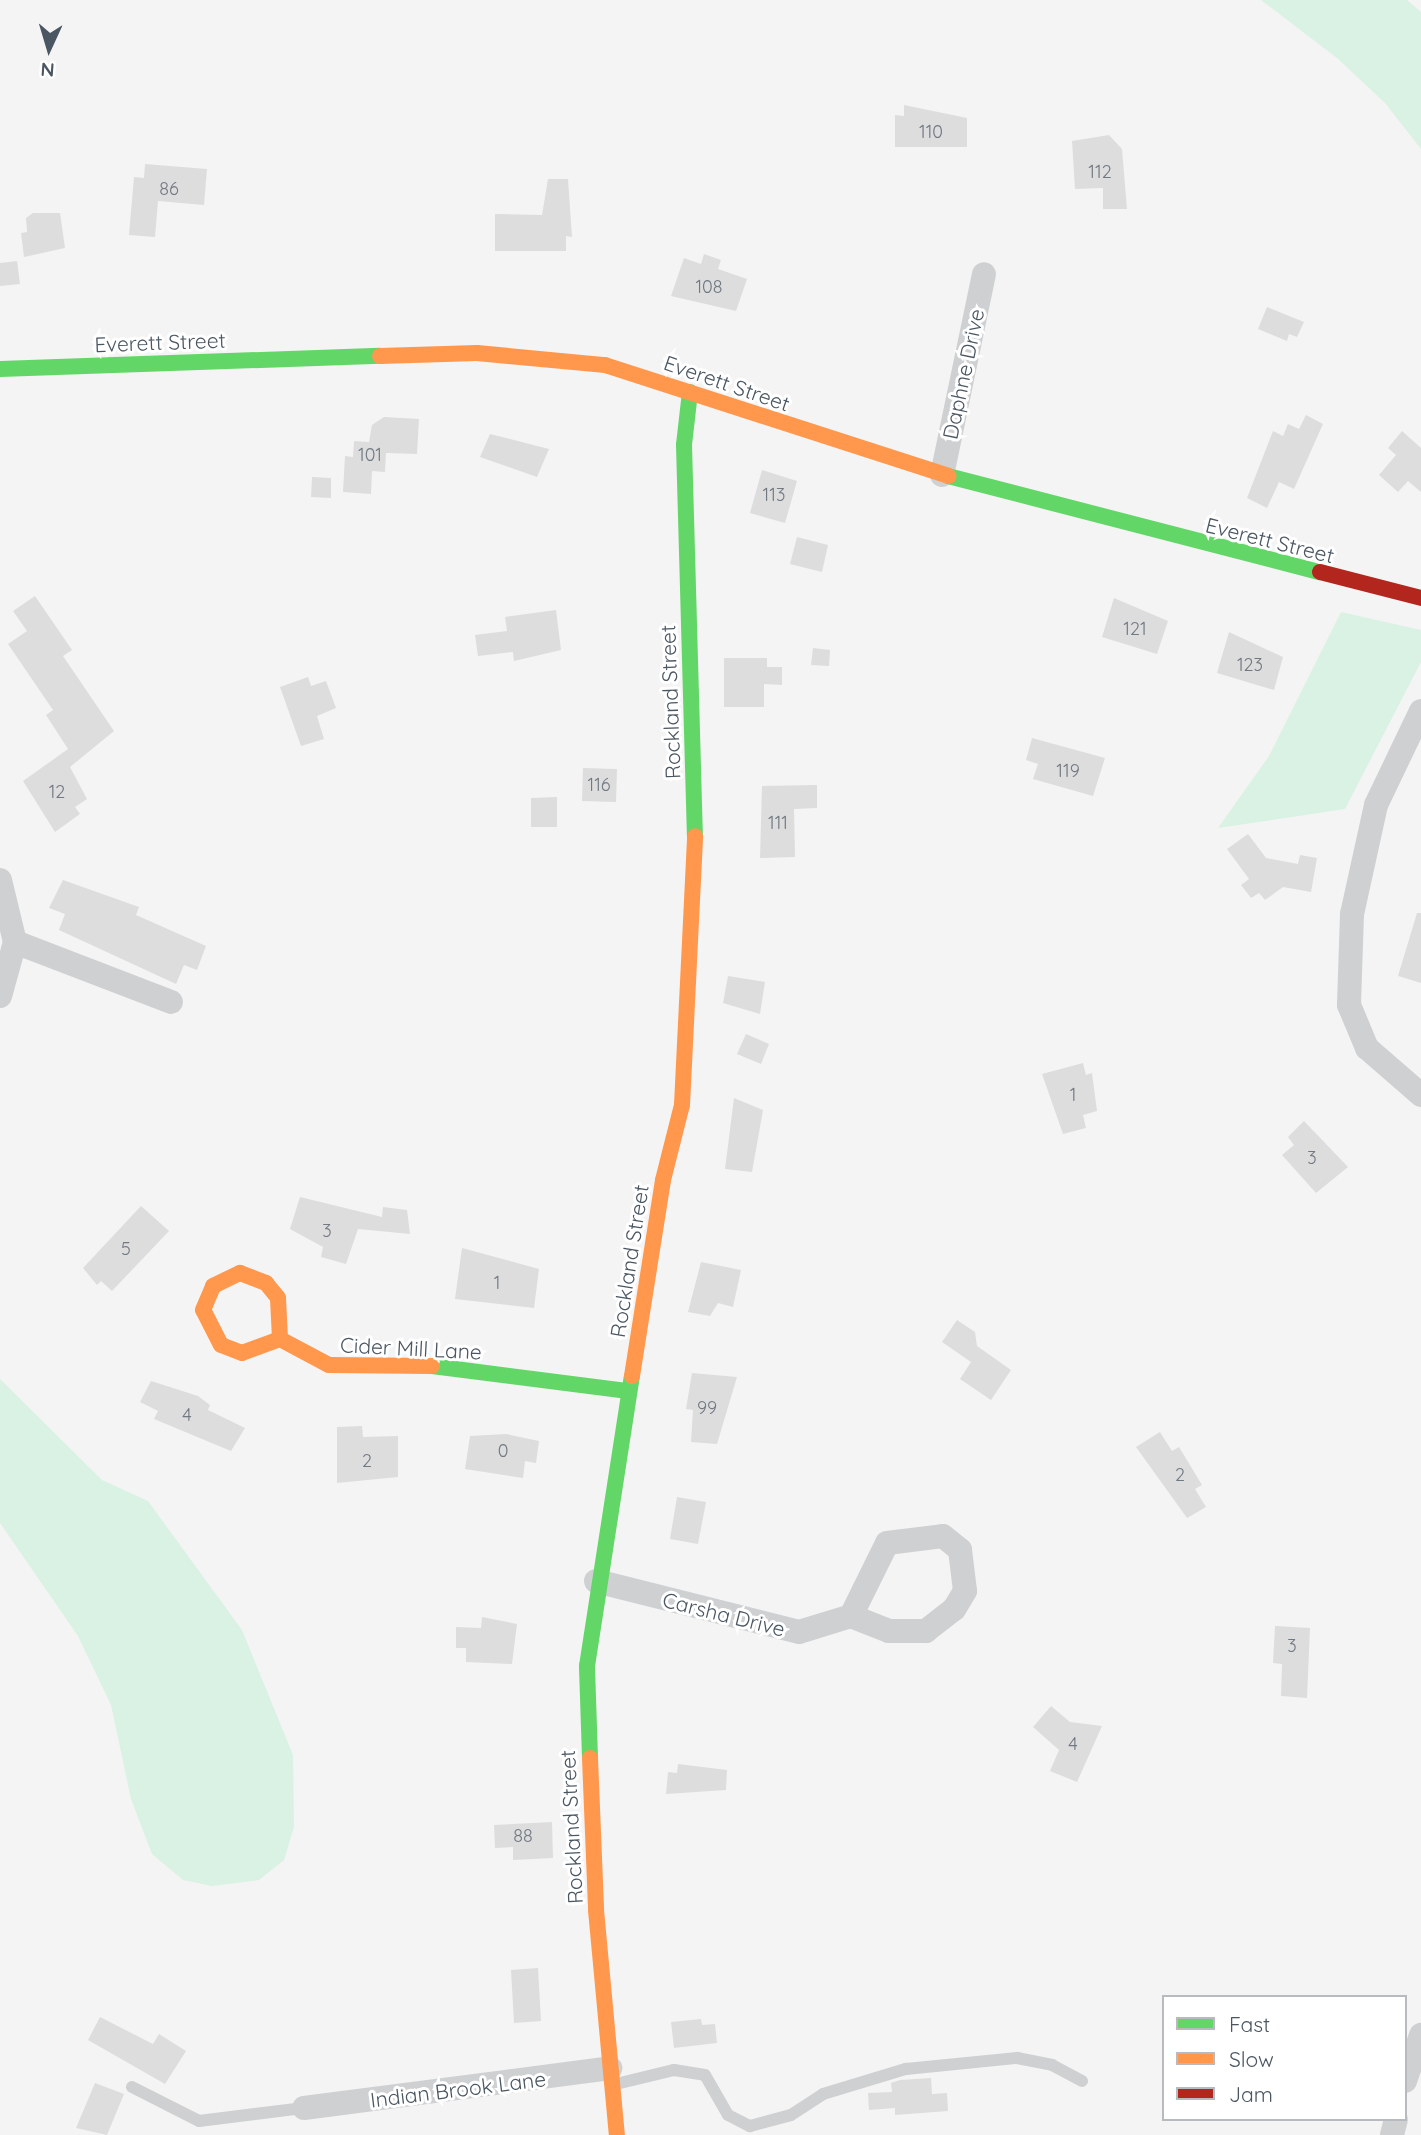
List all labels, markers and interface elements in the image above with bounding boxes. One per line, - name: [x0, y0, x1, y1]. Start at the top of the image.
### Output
- north arrow: [14, 14, 84, 84]
- text: N: [40, 57, 55, 82]
- house number: 110: [919, 121, 943, 143]
- house number: 112: [1088, 161, 1112, 183]
- house number: 86: [159, 178, 179, 200]
- house number: 108: [695, 276, 723, 298]
- street label: Daphne Drive: [937, 306, 989, 442]
- street label: Everett Street: [94, 327, 226, 357]
- street label: Everett Street: [661, 350, 793, 416]
- house number: 101: [358, 444, 382, 466]
- house number: 113: [763, 484, 785, 506]
- street label: Everett Street: [1203, 512, 1337, 568]
- house number: 121: [1123, 618, 1147, 640]
- street label: Rockland Street: [655, 625, 685, 779]
- house number: 123: [1237, 654, 1263, 676]
- house number: 119: [1056, 760, 1080, 782]
- house number: 116: [587, 774, 611, 796]
- house number: 12: [49, 781, 65, 803]
- house number: 111: [768, 812, 788, 834]
- house number: 1: [1070, 1084, 1076, 1106]
- house number: 3: [1307, 1147, 1317, 1169]
- street label: Rockland Street: [604, 1183, 654, 1339]
- house number: 3: [322, 1220, 332, 1242]
- house number: 5: [121, 1238, 131, 1260]
- house number: 1: [494, 1272, 500, 1294]
- street label: Cider Mill Lane: [340, 1332, 482, 1364]
- house number: 99: [697, 1397, 717, 1419]
- house number: 4: [182, 1404, 192, 1426]
- house number: 0: [498, 1440, 508, 1462]
- house number: 2: [362, 1450, 372, 1472]
- house number: 2: [1175, 1464, 1185, 1486]
- street label: Carsha Drive: [660, 1587, 788, 1641]
- house number: 3: [1287, 1635, 1297, 1657]
- house number: 4: [1068, 1733, 1078, 1755]
- street label: Rockland Street: [554, 1749, 588, 1905]
- house number: 88: [513, 1825, 533, 1847]
- legend: [1162, 1995, 1407, 2121]
- text: Fast: [1229, 2011, 1270, 2037]
- text: Slow: [1229, 2046, 1274, 2072]
- street label: Indian Brook Lane: [369, 2066, 547, 2112]
- text: Jam: [1229, 2081, 1273, 2107]

